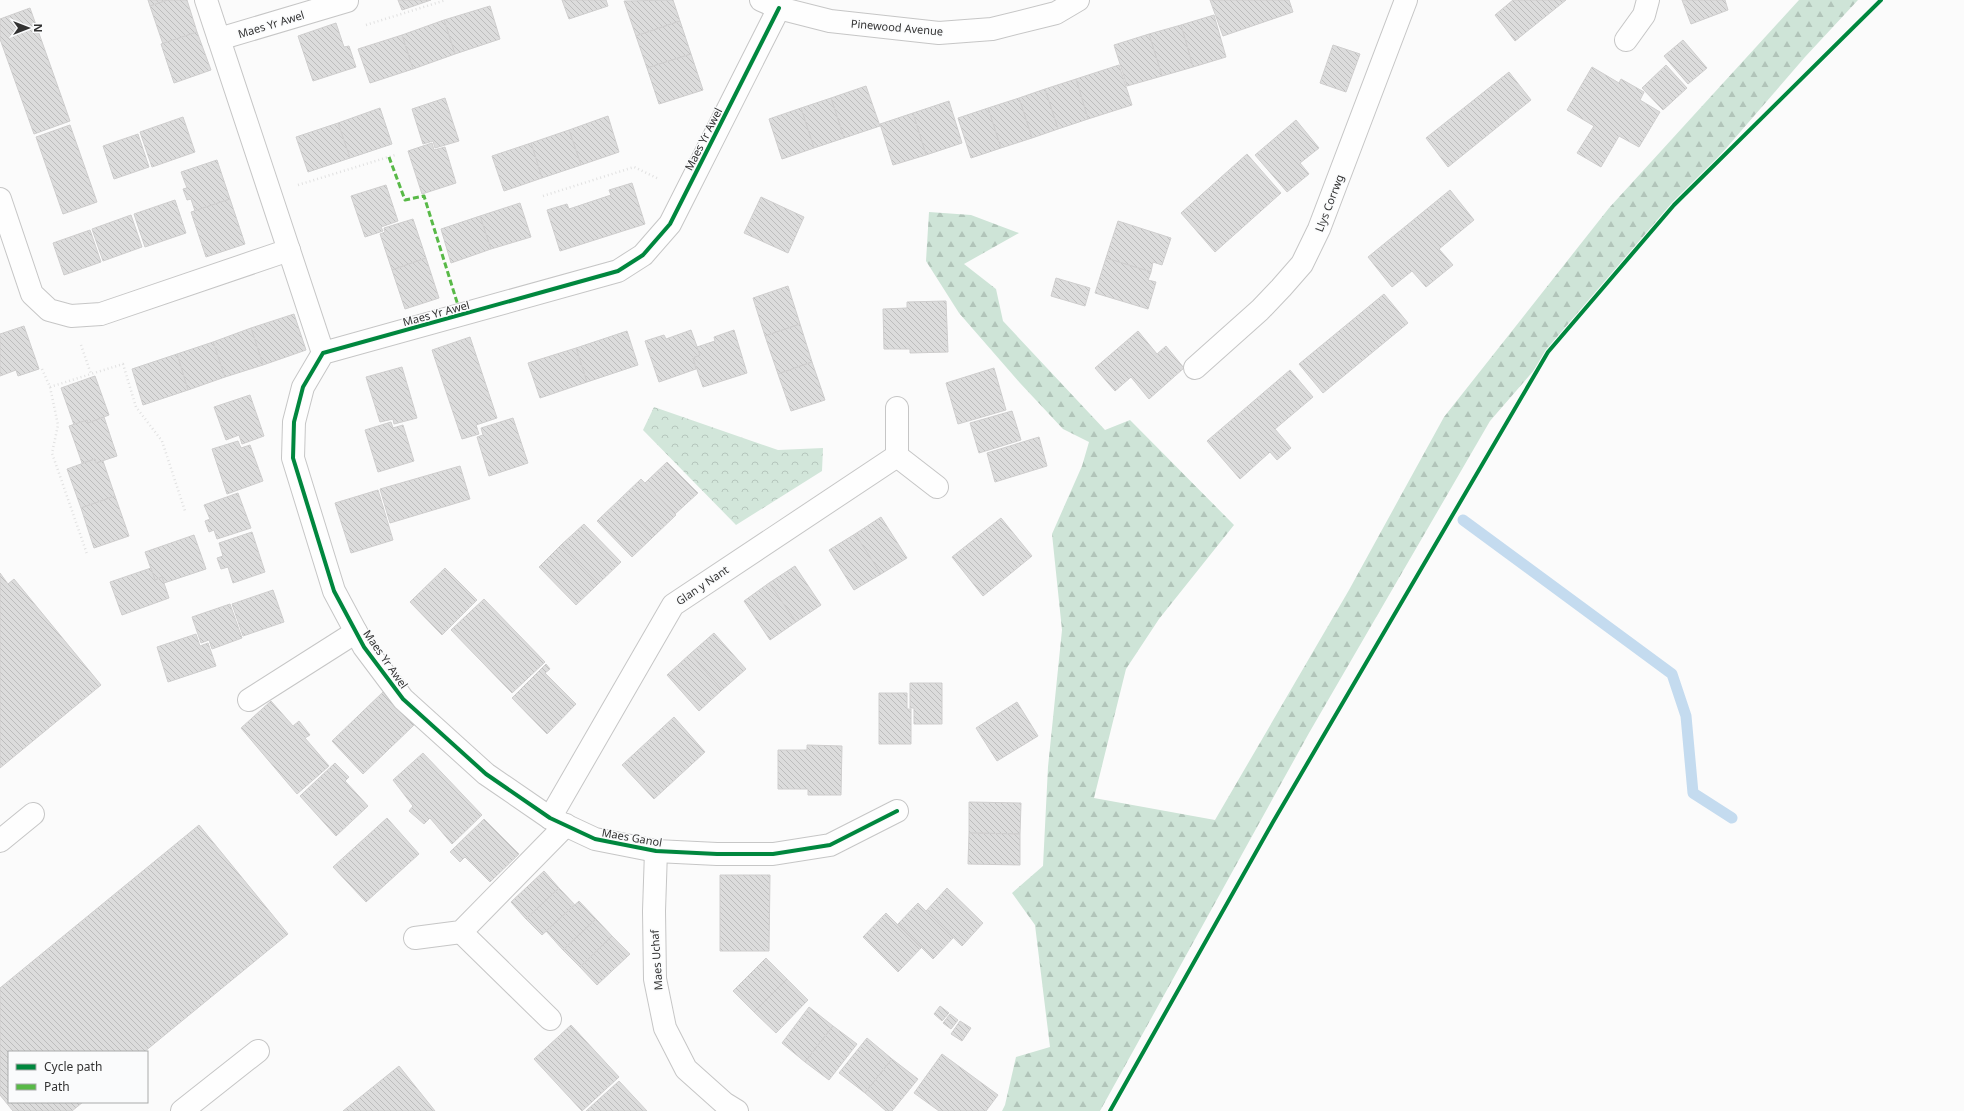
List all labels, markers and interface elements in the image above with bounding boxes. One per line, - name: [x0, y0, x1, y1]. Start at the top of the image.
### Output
- street label: Maes Yr Awel: [236, 7, 306, 41]
- north arrow: [8, 8, 48, 48]
- street label: Pinewood Avenue: [850, 15, 944, 39]
- text: N: [31, 24, 46, 32]
- street label: Maes Yr Awel: [681, 105, 725, 173]
- street label: Llys Corrwg: [1311, 172, 1347, 234]
- street label: Maes Yr Awel: [401, 297, 471, 329]
- street label: Glan y Nant: [673, 562, 731, 608]
- street label: Maes Yr Awel: [360, 627, 412, 691]
- street label: Maes Ganol: [601, 824, 663, 850]
- street label: Maes Uchaf: [646, 928, 666, 991]
- legend: [8, 1051, 148, 1103]
- text: Cycle path: [44, 1058, 102, 1075]
- text: Path: [44, 1078, 70, 1095]

